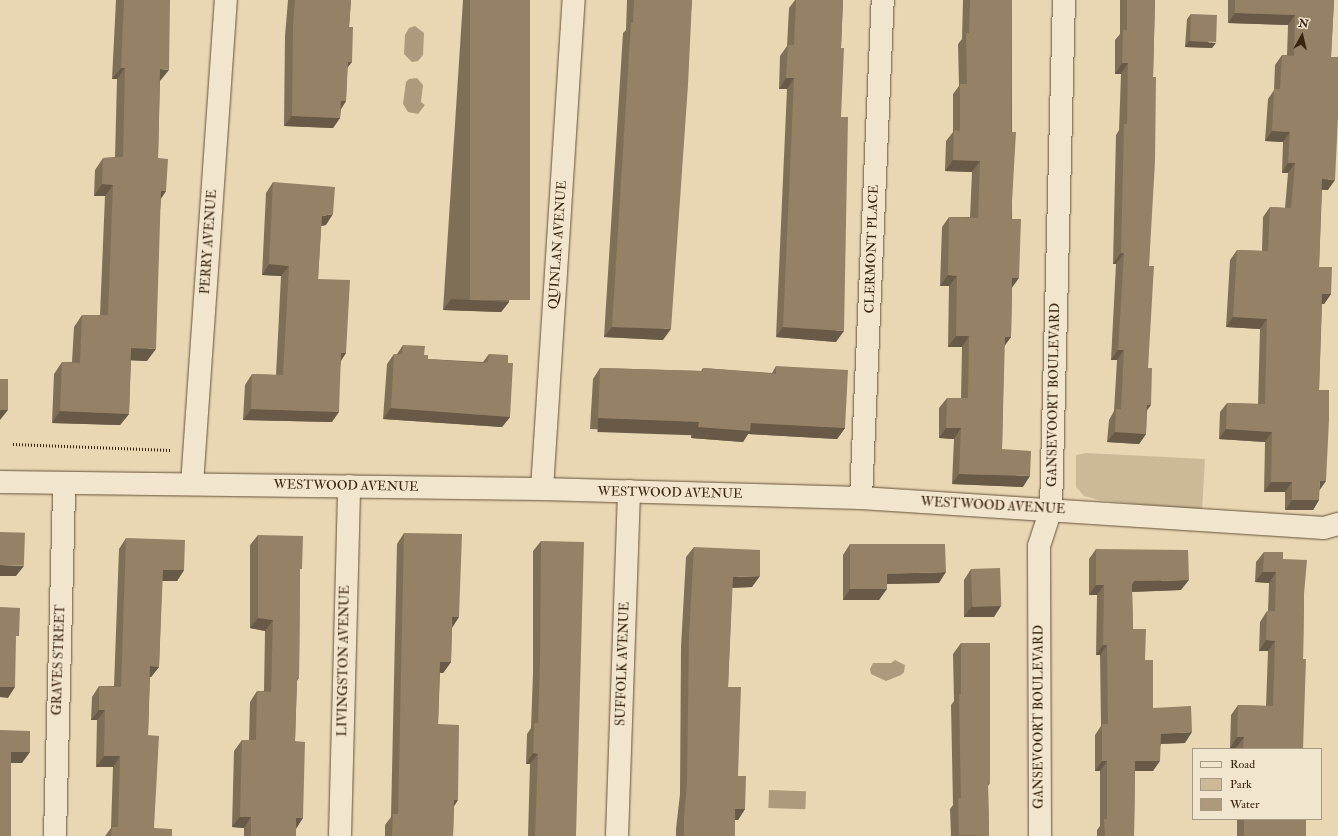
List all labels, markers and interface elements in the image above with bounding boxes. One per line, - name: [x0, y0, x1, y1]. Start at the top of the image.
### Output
- north arrow: [1282, 16, 1322, 56]
- text: N: [1298, 16, 1310, 31]
- street label: QUINLAN AVENUE: [546, 180, 570, 310]
- street label: CLERMONT PLACE: [862, 184, 882, 314]
- street label: PERRY AVENUE: [198, 189, 220, 295]
- street label: GANSEVOORT BOULEVARD: [1045, 303, 1063, 487]
- street label: WESTWOOD AVENUE: [273, 477, 419, 495]
- street label: WESTWOOD AVENUE: [597, 484, 743, 502]
- street label: WESTWOOD AVENUE: [920, 494, 1066, 518]
- street label: LIVINGSTON AVENUE: [335, 585, 353, 737]
- street label: SUFFOLK AVENUE: [613, 602, 633, 726]
- street label: GRAVES STREET: [49, 604, 69, 716]
- street label: GANSEVOORT BOULEVARD: [1031, 625, 1047, 809]
- legend: [1192, 748, 1322, 820]
- text: Road: [1230, 757, 1255, 772]
- text: Park: [1230, 777, 1252, 792]
- text: Water: [1230, 797, 1259, 812]

